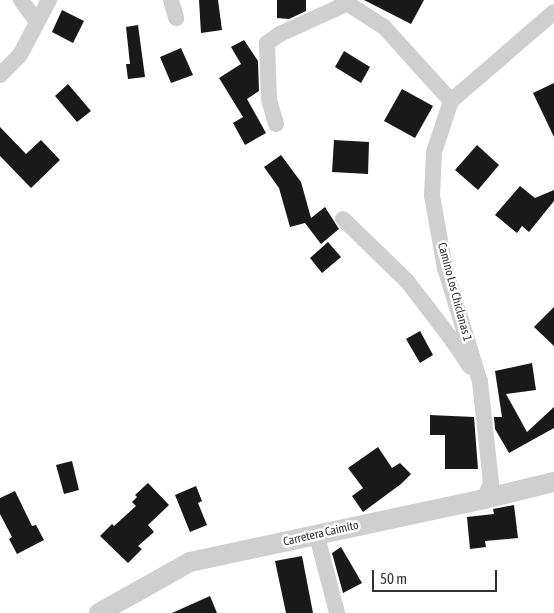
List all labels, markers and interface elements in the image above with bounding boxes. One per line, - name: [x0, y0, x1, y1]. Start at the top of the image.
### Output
- street label: Camino Los Chiclanas 1: [434, 241, 474, 343]
- street label: Carretera Caimito: [282, 518, 360, 550]
- scale bar: [374, 560, 499, 592]
- text: 50 m: [380, 570, 407, 587]

